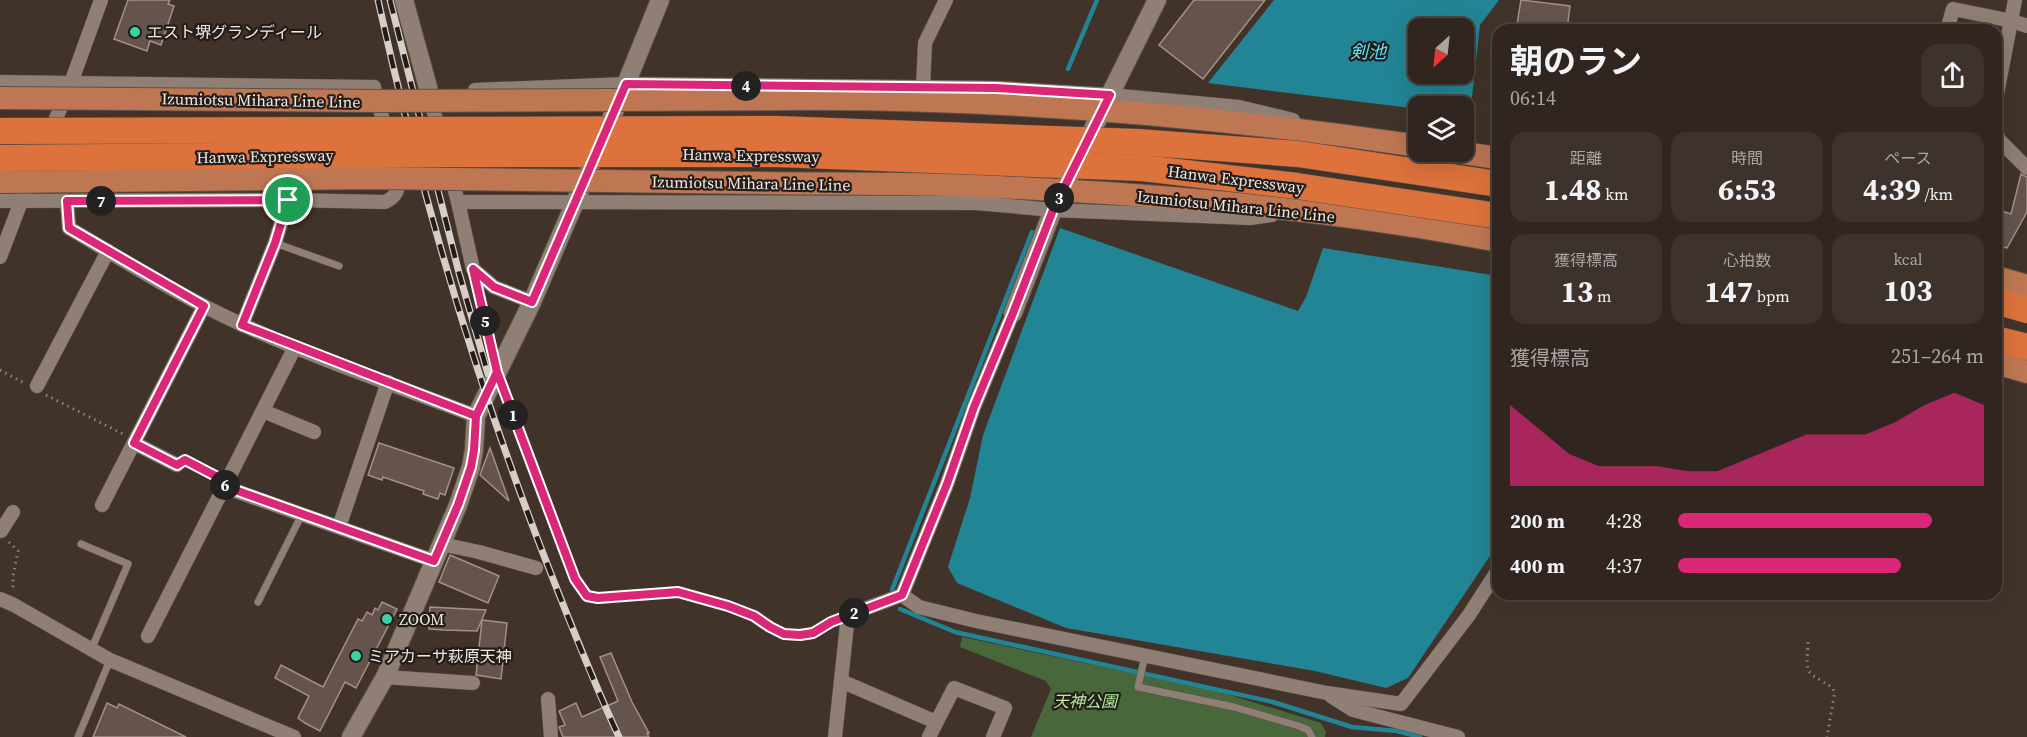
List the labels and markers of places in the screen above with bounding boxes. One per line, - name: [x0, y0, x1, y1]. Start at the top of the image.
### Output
- place label: エスト堺グランディール: [147, 21, 322, 43]
- marker: エスト堺グランディール: [128, 25, 142, 39]
- pin: 4: [731, 71, 761, 101]
- pin: [262, 174, 313, 225]
- pin: 3: [1044, 183, 1074, 213]
- pin: 7: [86, 186, 116, 216]
- pin: 5: [470, 306, 500, 336]
- pin: 1: [498, 400, 528, 430]
- pin: 6: [210, 470, 240, 500]
- pin: 2: [839, 598, 869, 628]
- place label: ZOOM: [399, 608, 445, 630]
- marker: ZOOM: [380, 612, 394, 626]
- place label: ミアカーサ萩原天神: [368, 645, 512, 667]
- marker: ミアカーサ萩原天神: [349, 649, 363, 663]

